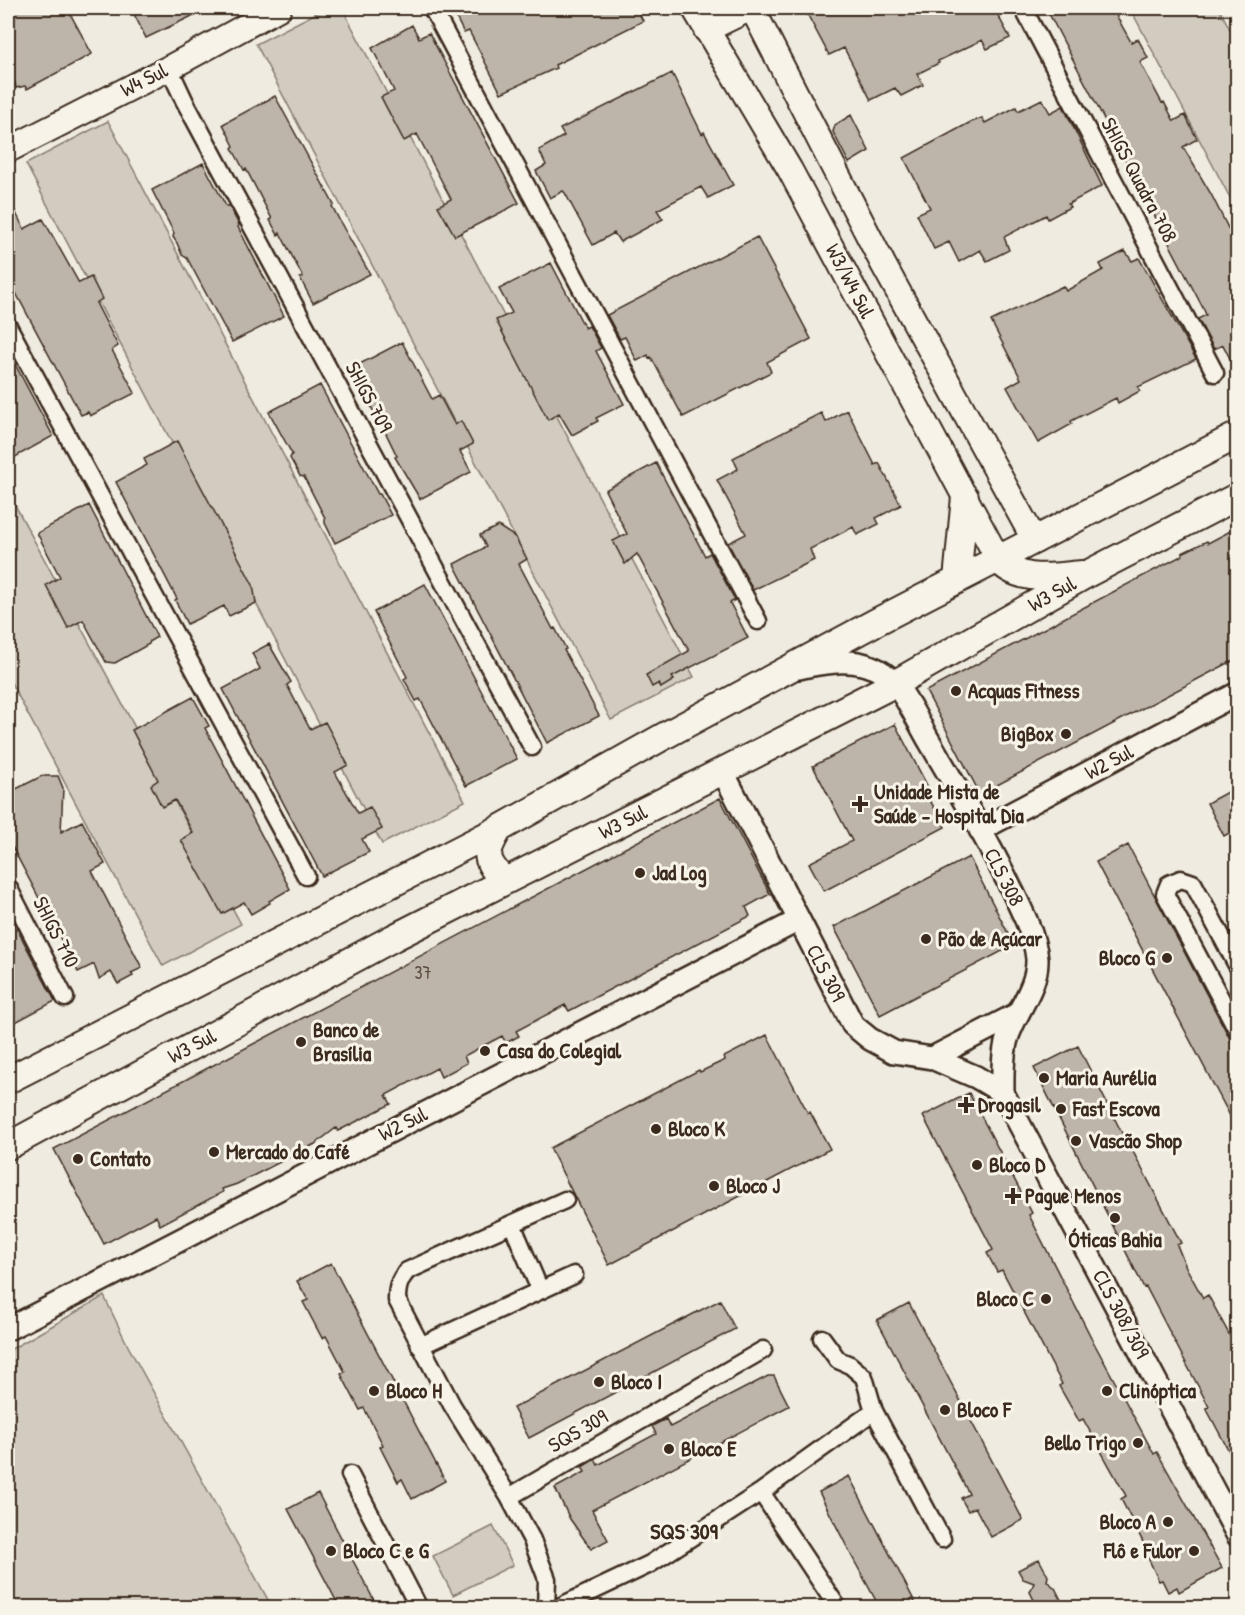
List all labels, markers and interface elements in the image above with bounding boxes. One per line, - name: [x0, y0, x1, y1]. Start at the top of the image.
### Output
- street label: W4 Sul: [115, 55, 173, 104]
- street label: SHIGS Quadra 708: [1094, 112, 1185, 247]
- street label: W3/W4 Sul: [819, 238, 882, 323]
- street label: SHIGS 709: [339, 356, 400, 438]
- street label: W3 Sul: [1023, 568, 1081, 619]
- place label: Acquas Fitness: [968, 676, 1080, 706]
- marker: Acquas Fitness: [949, 684, 963, 698]
- place label: BigBox: [1001, 719, 1054, 749]
- marker: BigBox: [1059, 727, 1073, 741]
- street label: W2 Sul: [1079, 737, 1139, 786]
- place label: Unidade Mista de Saúde - Hospital Dia: [874, 777, 1025, 831]
- marker: Unidade Mista de Saúde - Hospital Dia: [851, 795, 869, 813]
- street label: W3 Sul: [594, 797, 652, 846]
- street label: CLS 308: [978, 843, 1031, 911]
- place label: Jad Log: [652, 858, 707, 888]
- marker: Jad Log: [633, 866, 647, 880]
- street label: SHIGS 710: [26, 891, 87, 972]
- place label: Pão de Açúcar: [938, 924, 1043, 953]
- marker: Pão de Açúcar: [919, 932, 933, 946]
- street label: CLS 309: [800, 939, 853, 1006]
- place label: Bloco G: [1099, 943, 1156, 972]
- marker: Bloco G: [1160, 951, 1174, 965]
- house number: 37: [415, 960, 432, 985]
- place label: Banco de Brasília: [313, 1015, 380, 1068]
- street label: W3 Sul: [163, 1021, 221, 1070]
- marker: Banco de Brasília: [294, 1035, 308, 1049]
- place label: Casa do Colegial: [497, 1036, 622, 1066]
- marker: Casa do Colegial: [478, 1044, 492, 1058]
- place label: Maria Aurélia: [1056, 1063, 1157, 1092]
- marker: Maria Aurélia: [1037, 1071, 1051, 1085]
- place label: Drogasil: [978, 1090, 1041, 1120]
- place label: Fast Escova: [1072, 1094, 1161, 1123]
- marker: Drogasil: [959, 1098, 973, 1112]
- street label: W2 Sul: [373, 1099, 433, 1148]
- marker: Fast Escova: [1054, 1102, 1068, 1116]
- place label: Bloco K: [668, 1114, 725, 1143]
- marker: Bloco K: [649, 1122, 663, 1136]
- place label: Vascão Shop: [1088, 1126, 1183, 1156]
- marker: Vascão Shop: [1069, 1134, 1083, 1148]
- place label: Mercado do Café: [226, 1137, 351, 1166]
- place label: Contato: [90, 1144, 151, 1173]
- marker: Mercado do Café: [207, 1145, 221, 1159]
- place label: Bloco D: [989, 1150, 1046, 1179]
- marker: Contato: [71, 1152, 85, 1166]
- marker: Bloco D: [970, 1158, 984, 1172]
- place label: Bloco J: [726, 1171, 780, 1200]
- marker: Bloco J: [707, 1179, 721, 1193]
- place label: Pague Menos: [1025, 1181, 1121, 1211]
- marker: Pague Menos: [1006, 1189, 1020, 1203]
- marker: Óticas Bahia: [1108, 1211, 1122, 1225]
- place label: Óticas Bahia: [1068, 1225, 1163, 1254]
- street label: CLS 308/309: [1086, 1264, 1157, 1364]
- place label: Bloco C: [976, 1284, 1034, 1313]
- marker: Bloco C: [1039, 1292, 1053, 1306]
- place label: Bloco I: [611, 1367, 662, 1396]
- marker: Bloco I: [592, 1375, 606, 1389]
- place label: Bloco H: [386, 1376, 442, 1405]
- place label: Clinóptica: [1119, 1376, 1197, 1406]
- marker: Bloco H: [367, 1384, 381, 1398]
- marker: Clinóptica: [1100, 1384, 1114, 1398]
- place label: Bloco F: [957, 1395, 1012, 1424]
- street label: SQS 309: [543, 1402, 613, 1459]
- marker: Bloco F: [938, 1403, 952, 1417]
- place label: Bello Trigo: [1044, 1428, 1127, 1458]
- place label: Bloco E: [681, 1434, 737, 1463]
- marker: Bello Trigo: [1131, 1436, 1145, 1450]
- marker: Bloco E: [662, 1442, 676, 1456]
- place label: Bloco A: [1100, 1507, 1157, 1536]
- marker: Bloco A: [1161, 1515, 1175, 1529]
- district label: SQS 309: [650, 1516, 718, 1546]
- place label: Bloco C e G: [343, 1536, 430, 1565]
- place label: Flô e Fulor: [1103, 1536, 1183, 1565]
- marker: Bloco C e G: [324, 1544, 338, 1558]
- marker: Flô e Fulor: [1187, 1544, 1201, 1558]

